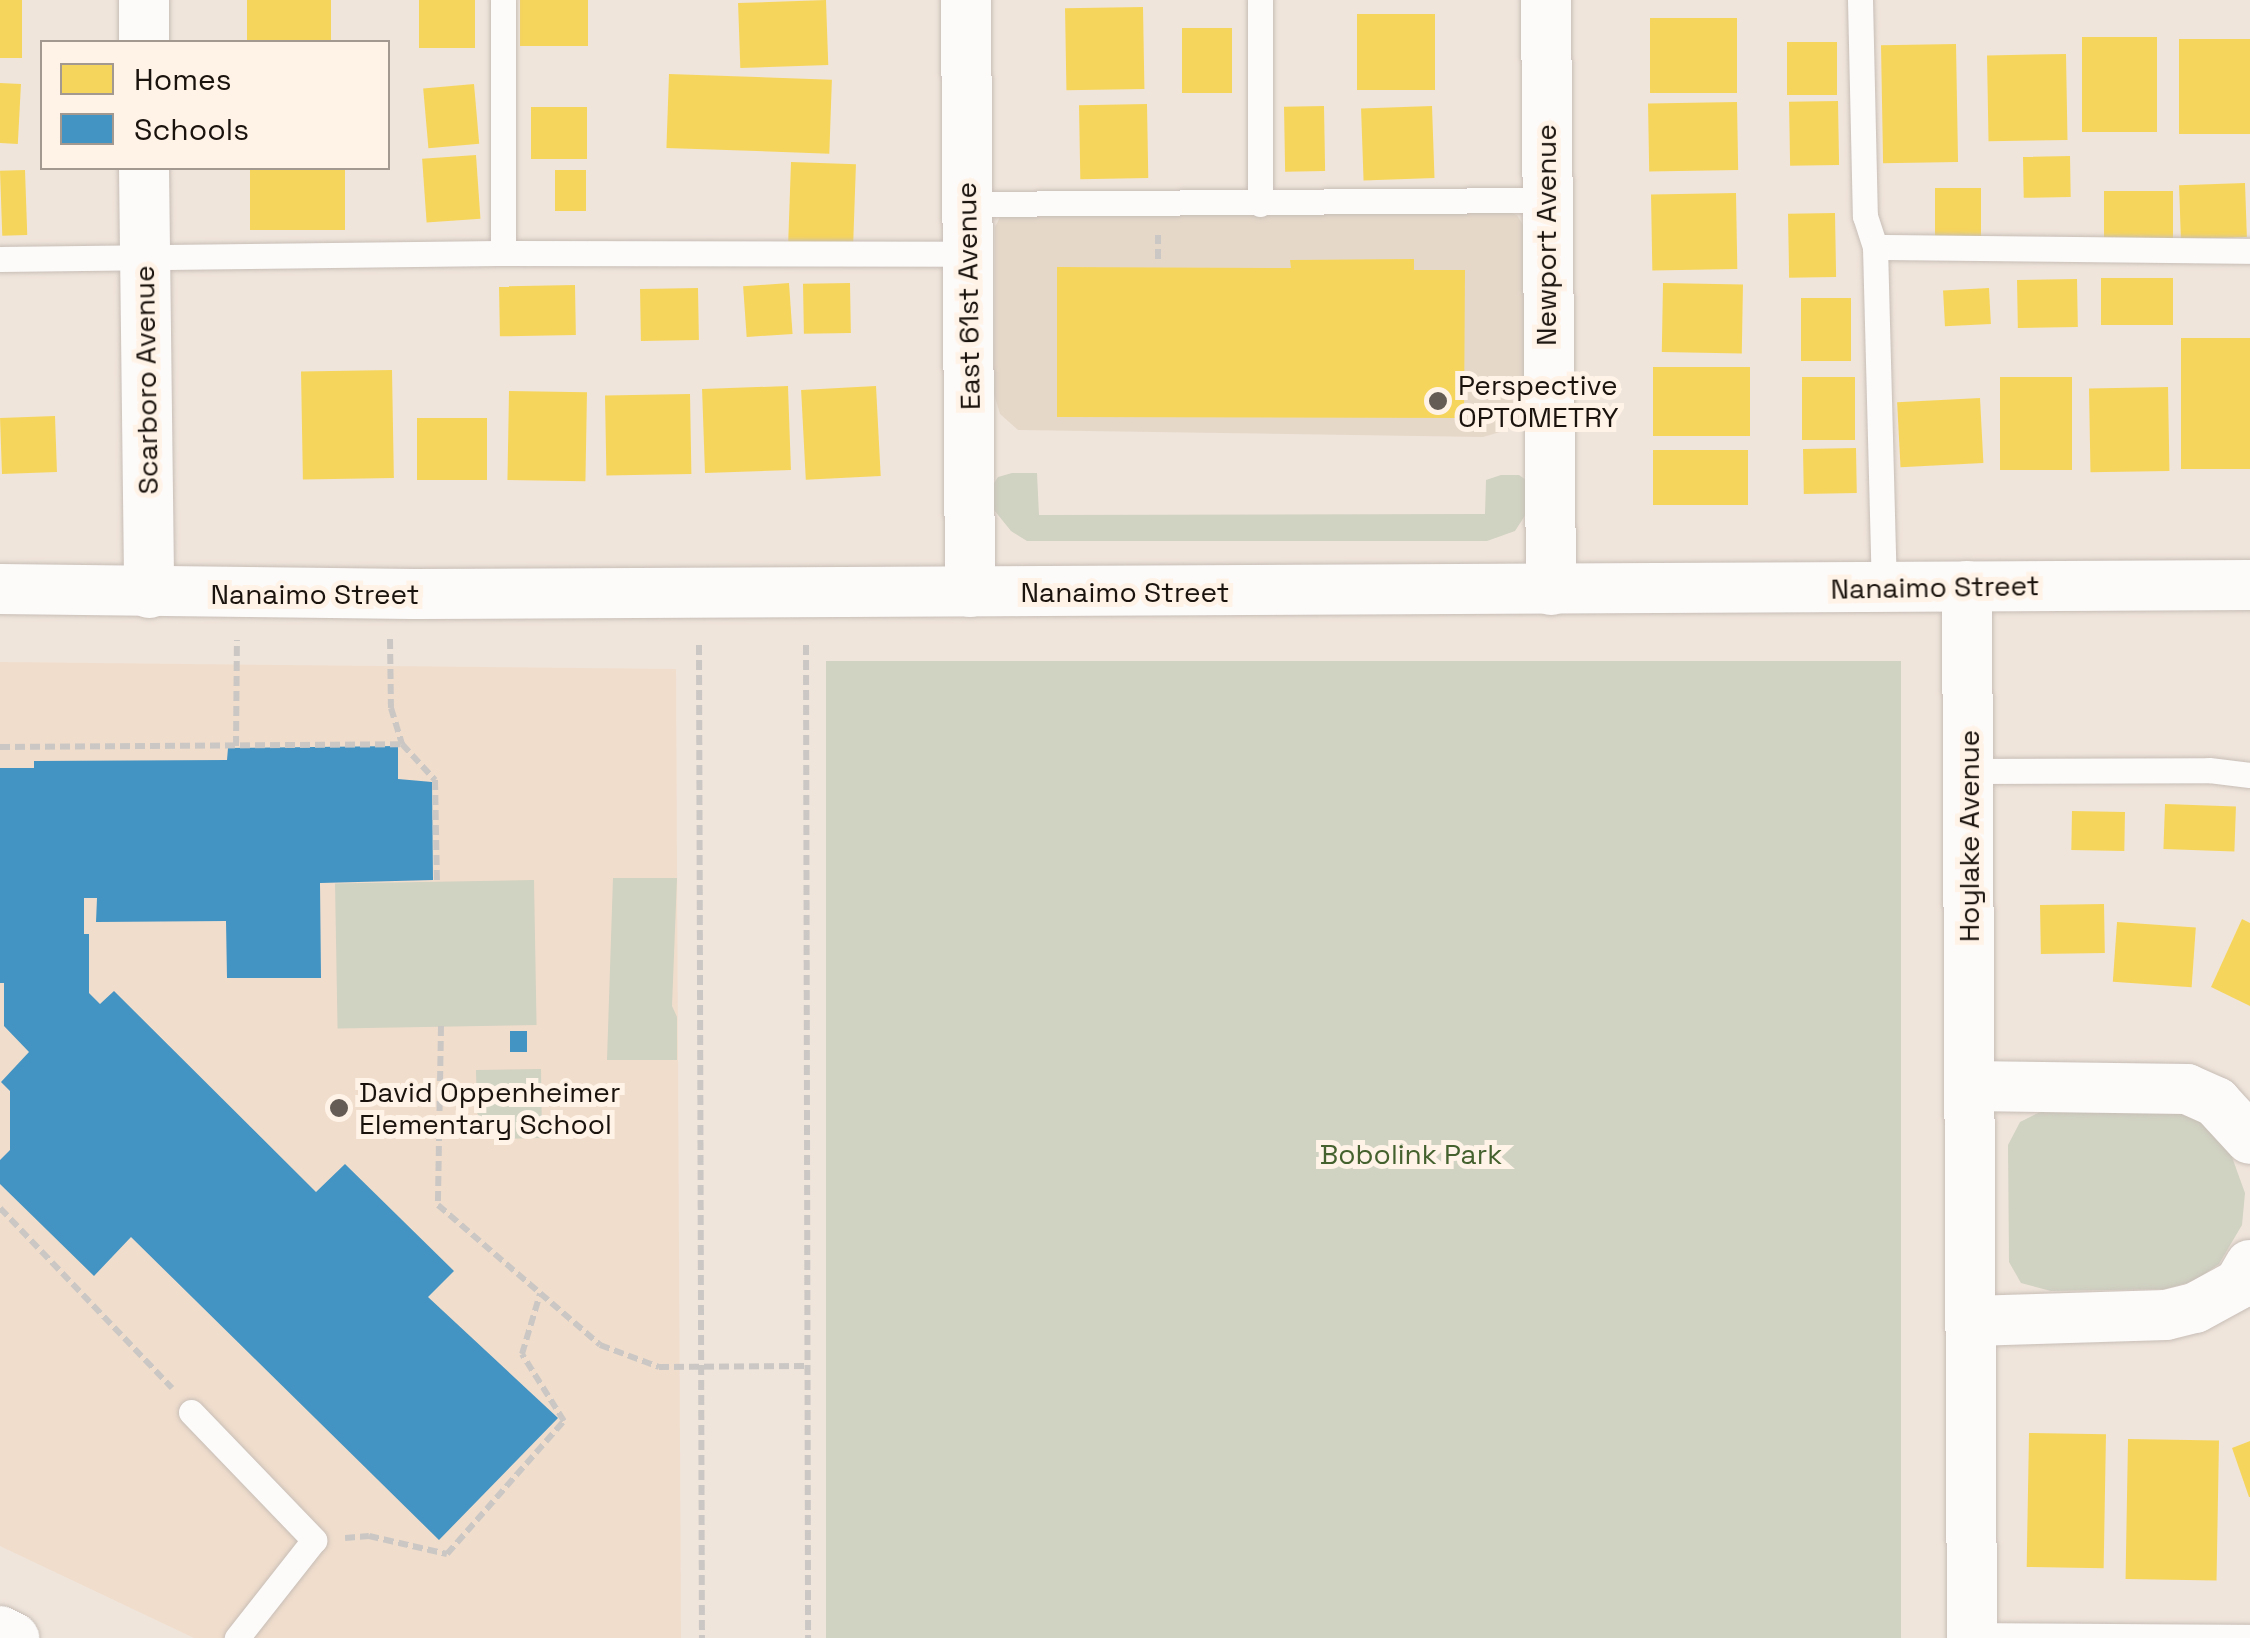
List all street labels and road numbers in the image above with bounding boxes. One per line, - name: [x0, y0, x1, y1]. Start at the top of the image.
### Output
- street label: Newport Avenue: [1529, 124, 1563, 346]
- street label: East 61st Avenue: [949, 181, 987, 411]
- street label: Scarboro Avenue: [127, 265, 165, 495]
- street label: Nanaimo Street: [1830, 568, 2040, 606]
- street label: Nanaimo Street: [1021, 575, 1229, 609]
- street label: Nanaimo Street: [211, 577, 419, 611]
- street label: Hoylake Avenue: [1952, 730, 1986, 942]

